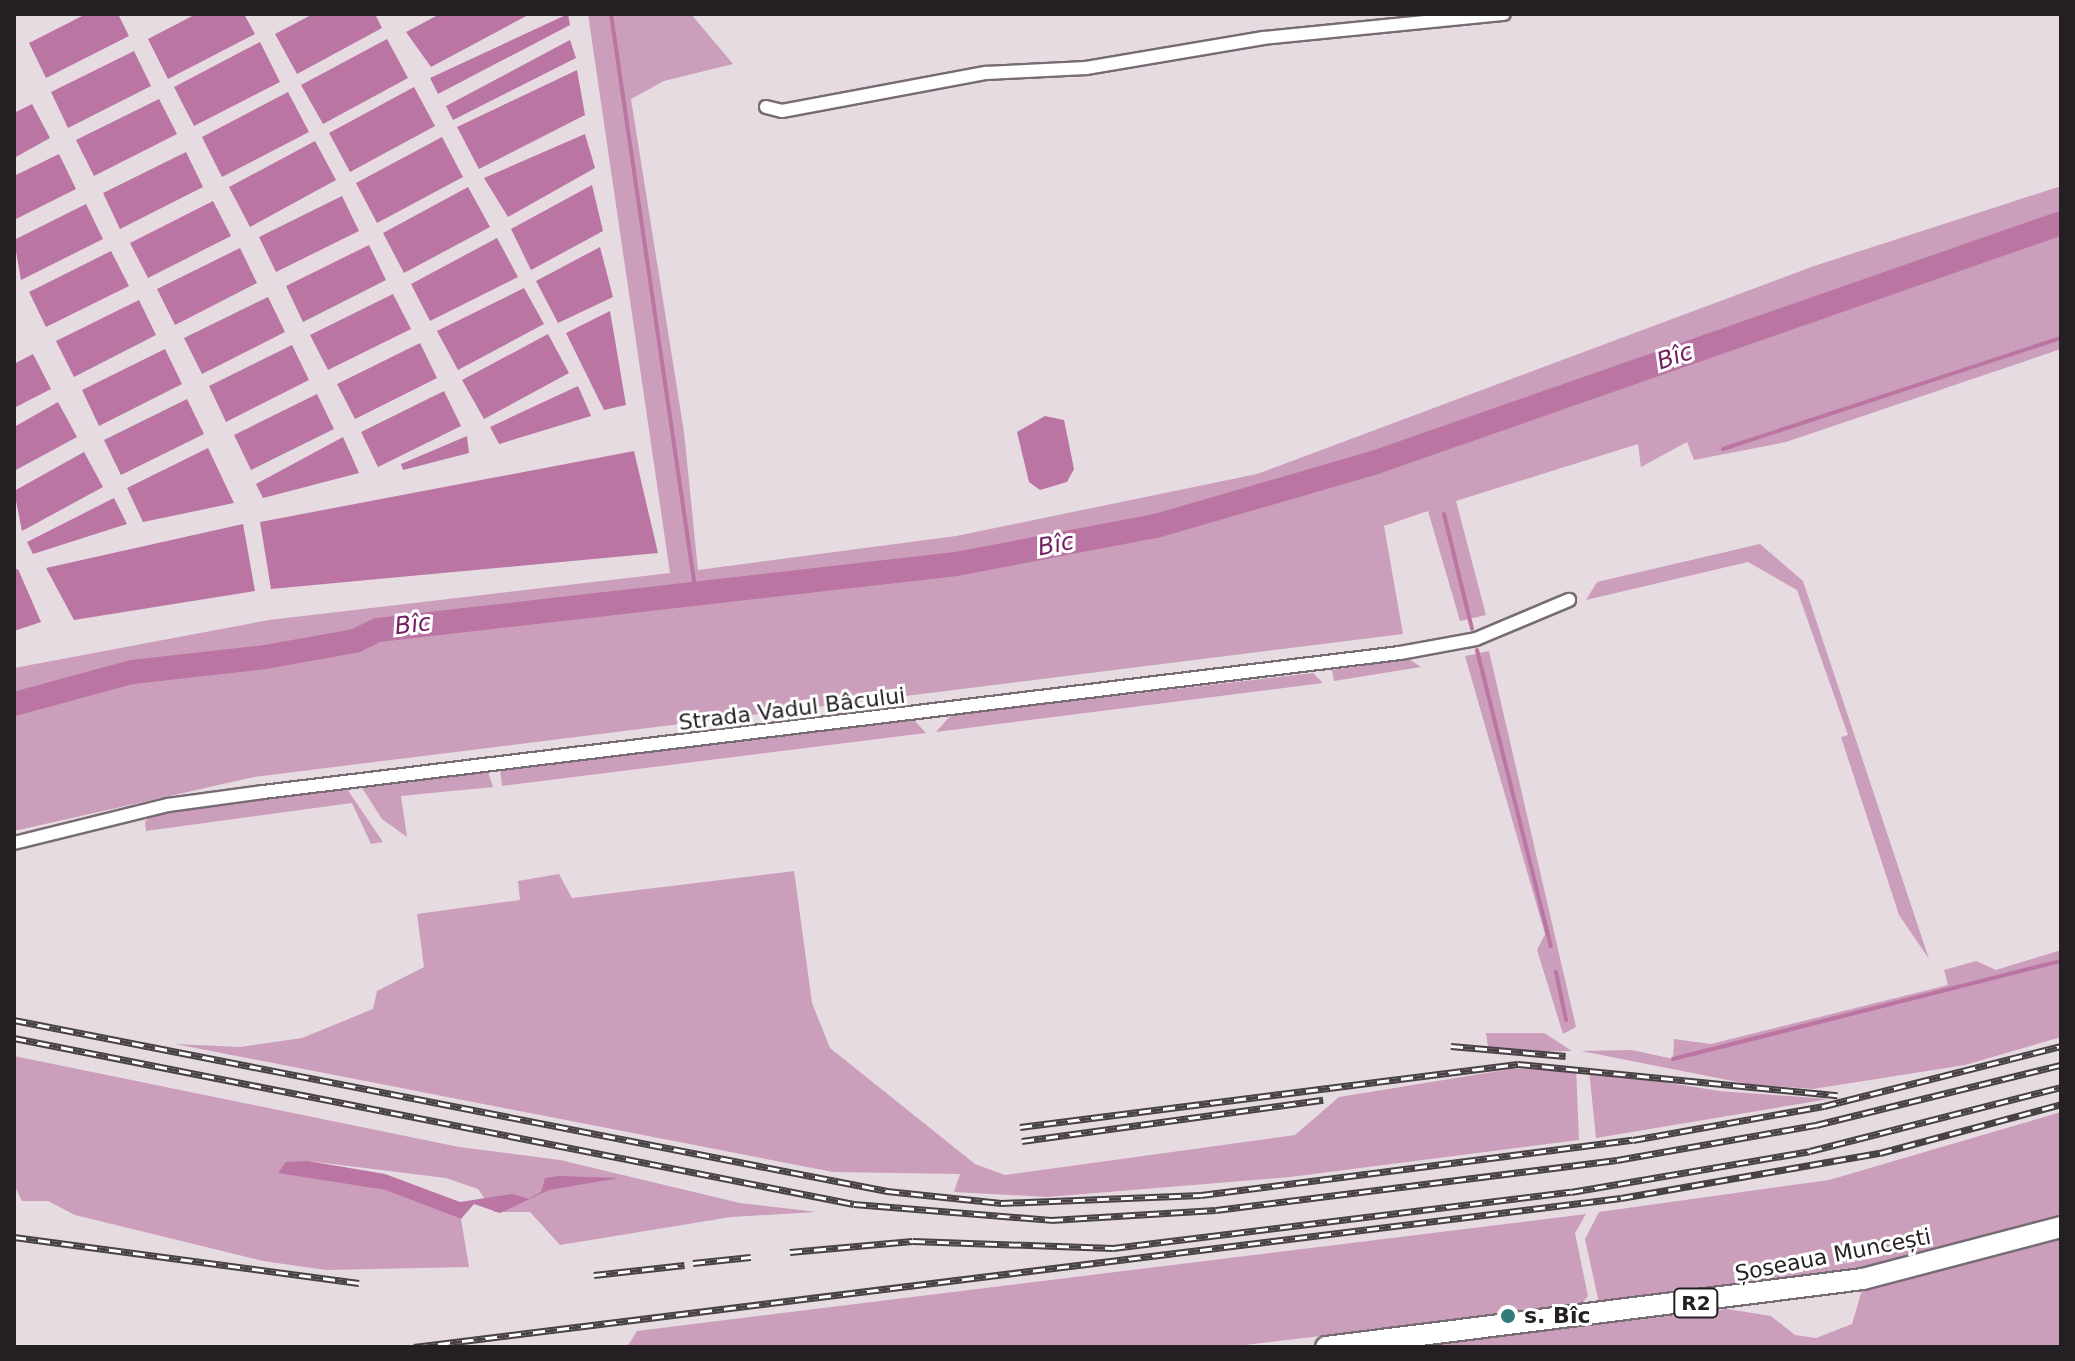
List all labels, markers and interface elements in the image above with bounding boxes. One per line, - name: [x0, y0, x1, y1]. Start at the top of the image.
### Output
- water label: Bîc: [1653, 337, 1697, 377]
- water label: Bîc: [1035, 527, 1077, 563]
- water label: Bîc: [393, 608, 433, 642]
- street label: Strada Vadul Bâcului: [677, 682, 907, 736]
- street label: Șoseaua Muncești: [1733, 1223, 1933, 1287]
- road number: R2: [1672, 1287, 1720, 1319]
- place label: s. Bîc: [1524, 1303, 1590, 1329]
- marker: s. Bîc: [1499, 1307, 1517, 1325]

